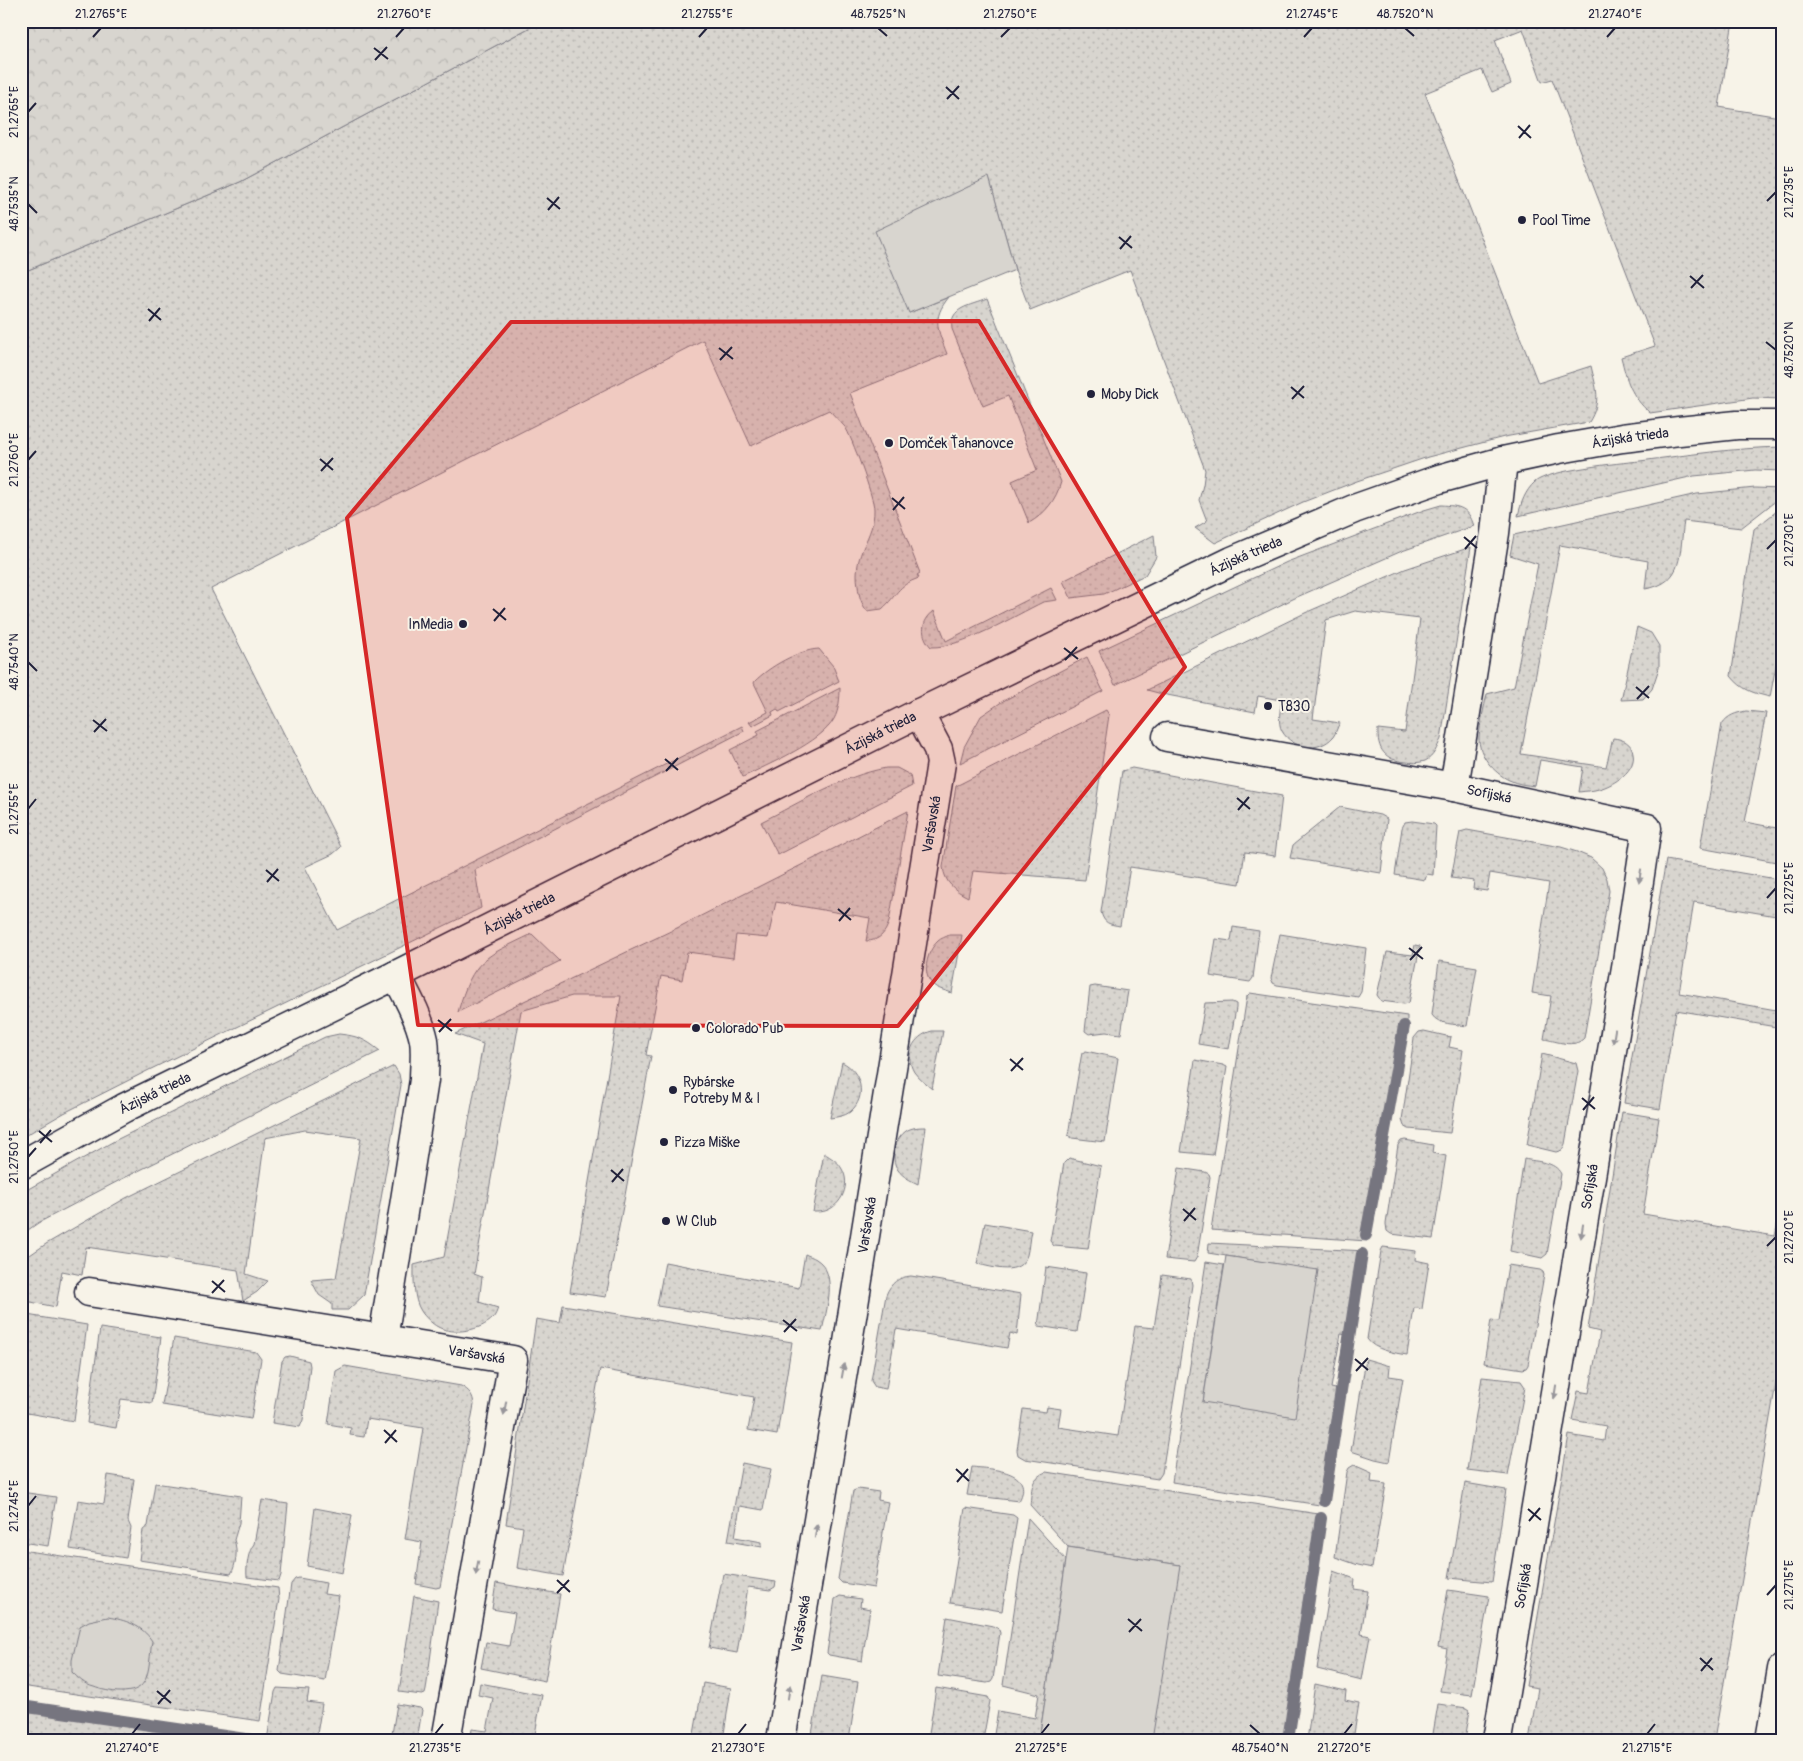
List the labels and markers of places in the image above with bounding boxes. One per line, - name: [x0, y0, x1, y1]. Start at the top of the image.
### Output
- place label: Pool Time: [1532, 212, 1590, 229]
- marker: Pool Time: [1516, 214, 1528, 226]
- place label: Moby Dick: [1101, 386, 1159, 403]
- marker: Moby Dick: [1085, 388, 1097, 400]
- place label: Domček Ťahanovce: [899, 434, 1013, 452]
- marker: Domček Ťahanovce: [883, 437, 895, 449]
- place label: InMedia: [408, 616, 453, 633]
- marker: InMedia: [457, 618, 469, 630]
- place label: T830: [1278, 698, 1310, 715]
- marker: T830: [1262, 700, 1274, 712]
- place label: Colorado Pub: [706, 1020, 783, 1037]
- marker: Colorado Pub: [690, 1022, 702, 1034]
- place label: Rybárske Potreby M & I: [683, 1074, 760, 1107]
- marker: Rybárske Potreby M & I: [667, 1084, 679, 1096]
- place label: Pizza Miške: [674, 1134, 740, 1151]
- marker: Pizza Miške: [658, 1136, 670, 1148]
- place label: W Club: [676, 1213, 717, 1230]
- marker: W Club: [660, 1215, 672, 1227]

